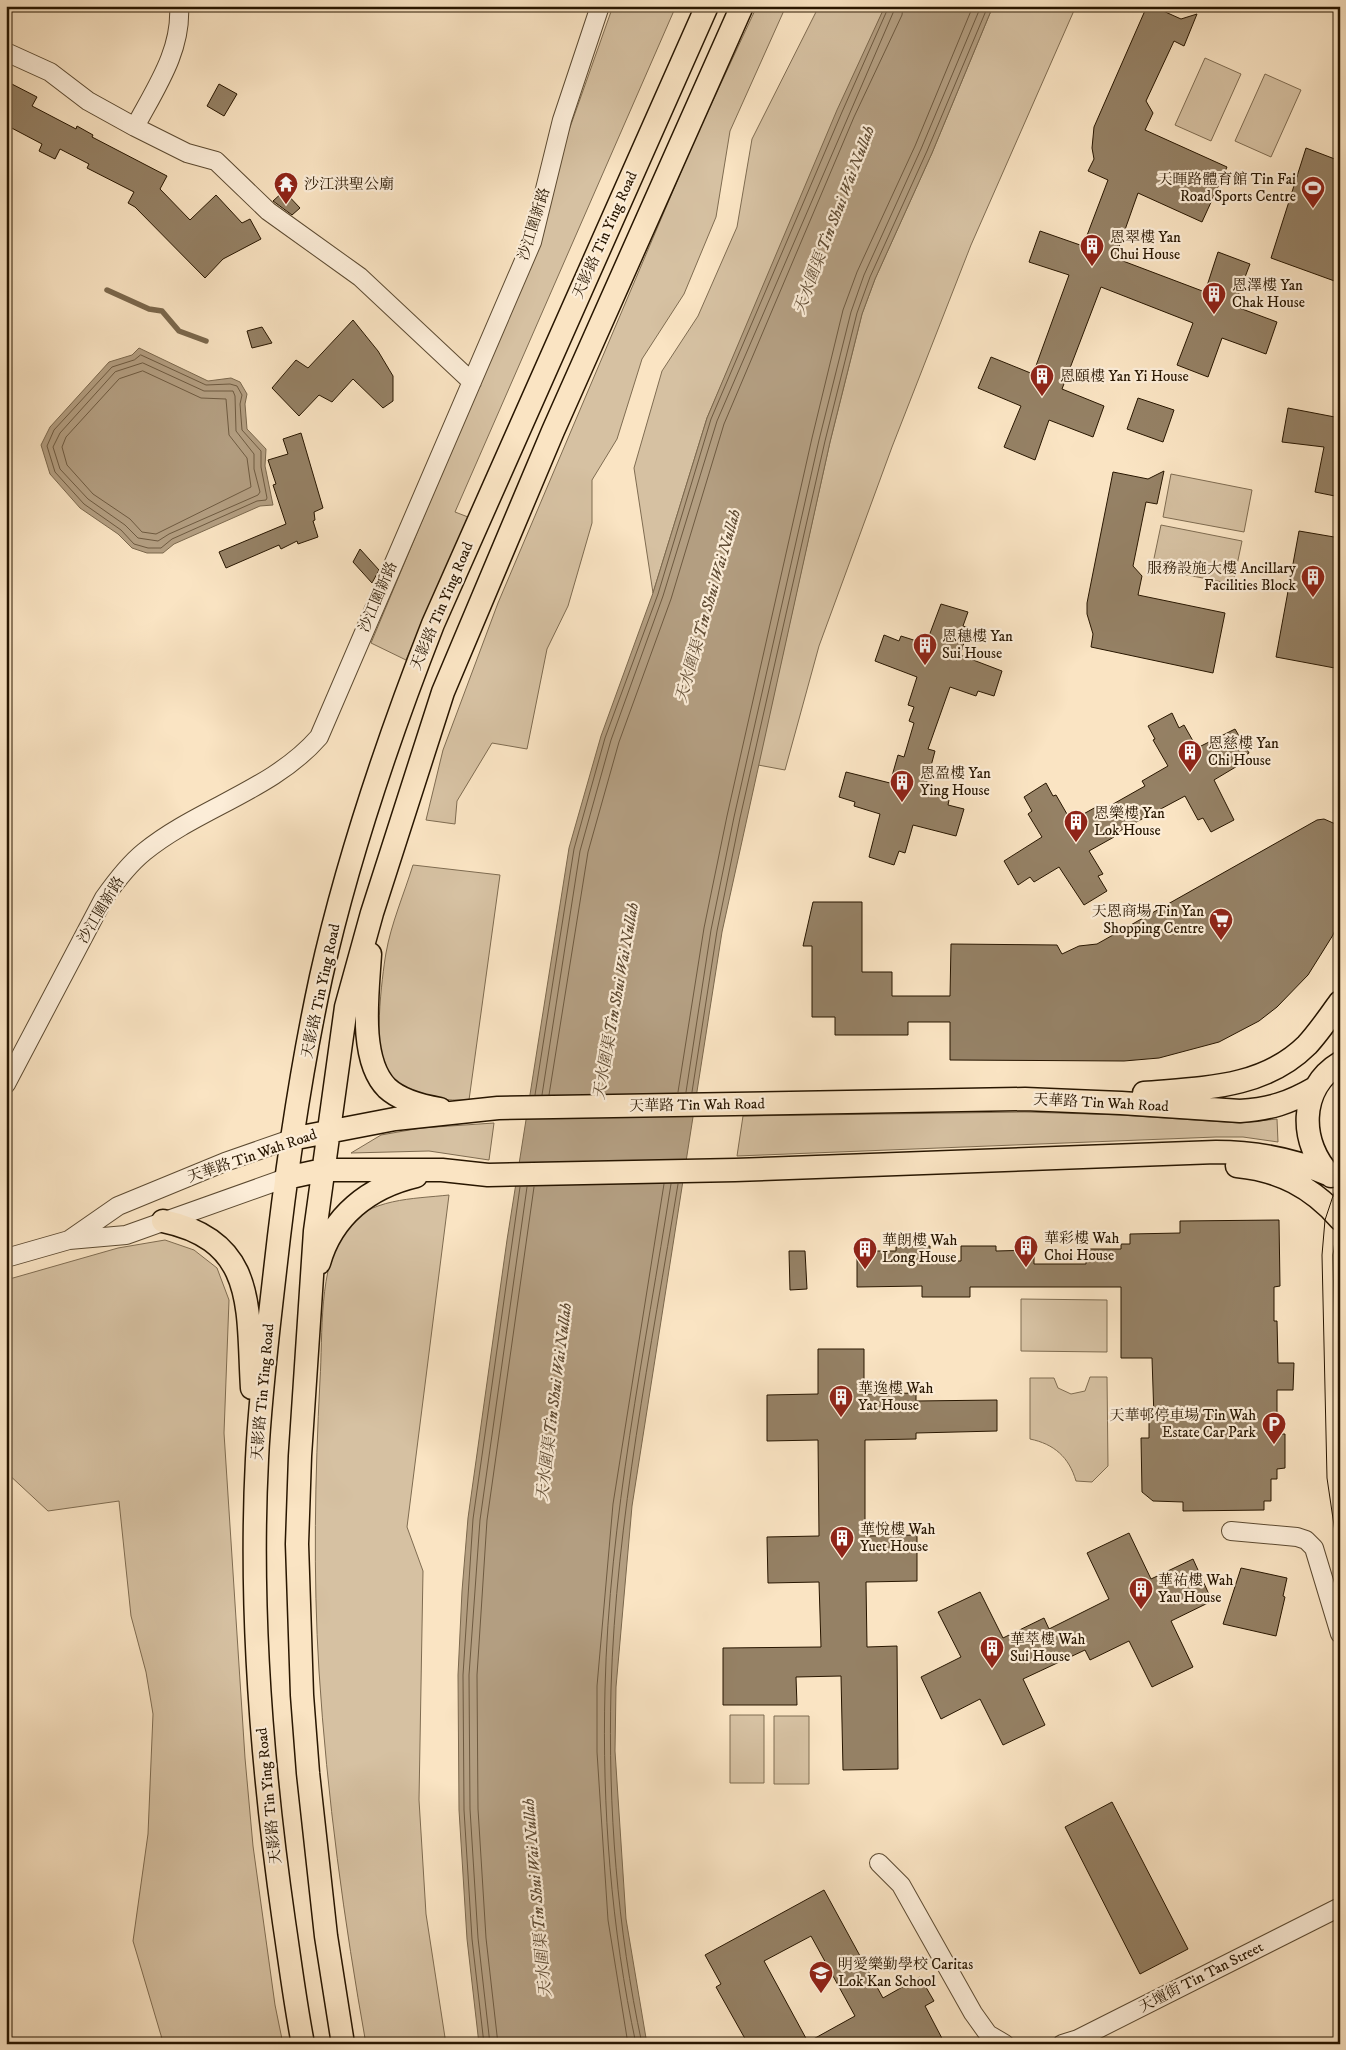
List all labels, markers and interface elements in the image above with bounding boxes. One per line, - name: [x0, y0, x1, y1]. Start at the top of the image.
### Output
- water label: 天水圍渠 Tin Shui Wai Nullah: [789, 123, 879, 317]
- street label: 天影路 Tin Ying Road: [568, 168, 642, 302]
- place label: 天暉路體育館 Tin Fai Road Sports Centre: [1158, 170, 1296, 206]
- temple icon: 沙江洪聖公廟: [273, 171, 299, 205]
- place label: 沙江洪聖公廟: [304, 175, 394, 194]
- sports icon: 天暉路體育館 Tin Fai Road Sports Centre: [1300, 175, 1326, 209]
- street label: 沙江圍新路: [514, 185, 554, 263]
- place label: 恩翠樓 Yan Chui House: [1110, 228, 1181, 264]
- building icon: 恩翠樓 Yan Chui House: [1079, 233, 1105, 267]
- place label: 恩澤樓 Yan Chak House: [1232, 276, 1305, 312]
- building icon: 恩澤樓 Yan Chak House: [1201, 281, 1227, 315]
- building icon: 恩頤樓 Yan Yi House: [1029, 363, 1055, 397]
- place label: 恩頤樓 Yan Yi House: [1060, 367, 1189, 386]
- water label: 天水圍渠 Tin Shui Wai Nullah: [671, 507, 745, 705]
- street label: 天影路 Tin Ying Road: [406, 539, 478, 673]
- street label: 沙江圍新路: [355, 559, 401, 635]
- place label: 服務設施大樓 Ancillary Facilities Block: [1147, 559, 1297, 595]
- building icon: 服務設施大樓 Ancillary Facilities Block: [1300, 564, 1326, 598]
- place label: 恩穗樓 Yan Sui House: [942, 627, 1013, 663]
- building icon: 恩穗樓 Yan Sui House: [912, 632, 938, 666]
- place label: 恩慈樓 Yan Chi House: [1208, 734, 1279, 770]
- building icon: 恩慈樓 Yan Chi House: [1177, 739, 1203, 773]
- place label: 恩盈樓 Yan Ying House: [920, 764, 991, 800]
- building icon: 恩盈樓 Yan Ying House: [889, 769, 915, 803]
- place label: 恩樂樓 Yan Lok House: [1094, 804, 1165, 840]
- building icon: 恩樂樓 Yan Lok House: [1063, 809, 1089, 843]
- street label: 沙江圍新路: [74, 873, 128, 947]
- water label: 天水圍渠 Tin Shui Wai Nullah: [589, 901, 643, 1101]
- place label: 天恩商場 Tin Yan Shopping Centre: [1092, 902, 1204, 938]
- supermarket icon: 天恩商場 Tin Yan Shopping Centre: [1208, 907, 1234, 941]
- street label: 天影路 Tin Ying Road: [297, 921, 345, 1060]
- street label: 天華路 Tin Wah Road: [1033, 1090, 1170, 1116]
- street label: 天華路 Tin Wah Road: [629, 1094, 766, 1116]
- street label: 天華路 Tin Wah Road: [185, 1125, 320, 1187]
- place label: 華彩樓 Wah Choi House: [1044, 1229, 1119, 1265]
- place label: 華朗樓 Wah Long House: [882, 1231, 957, 1267]
- building icon: 華彩樓 Wah Choi House: [1013, 1234, 1039, 1268]
- building icon: 華朗樓 Wah Long House: [852, 1236, 878, 1270]
- water label: 天水圍渠 Tin Shui Wai Nullah: [532, 1302, 576, 1502]
- street label: 天影路 Tin Ying Road: [248, 1322, 278, 1461]
- place label: 華逸樓 Wah Yat House: [858, 1379, 933, 1415]
- building icon: 華逸樓 Wah Yat House: [828, 1384, 854, 1418]
- place label: 天華邨停車場 Tin Wah Estate Car Park: [1109, 1406, 1257, 1442]
- parking icon: 天華邨停車場 Tin Wah Estate Car Park: [1261, 1411, 1287, 1445]
- place label: 華悅樓 Wah Yuet House: [860, 1520, 935, 1556]
- building icon: 華悅樓 Wah Yuet House: [829, 1525, 855, 1559]
- place label: 華祐樓 Wah Yau House: [1158, 1571, 1233, 1607]
- building icon: 華祐樓 Wah Yau House: [1128, 1576, 1154, 1610]
- place label: 華萃樓 Wah Sui House: [1010, 1630, 1085, 1666]
- building icon: 華萃樓 Wah Sui House: [979, 1635, 1005, 1669]
- street label: 天影路 Tin Ying Road: [252, 1726, 286, 1865]
- water label: 天水圍渠 Tin Shui Wai Nullah: [518, 1798, 556, 1998]
- street label: 天壇街 Tin Tan Street: [1135, 1937, 1267, 2017]
- place label: 明愛樂勤學校 Caritas Lok Kan School: [838, 1955, 973, 1991]
- school or university icon: 明愛樂勤學校 Caritas Lok Kan School: [808, 1960, 834, 1994]

